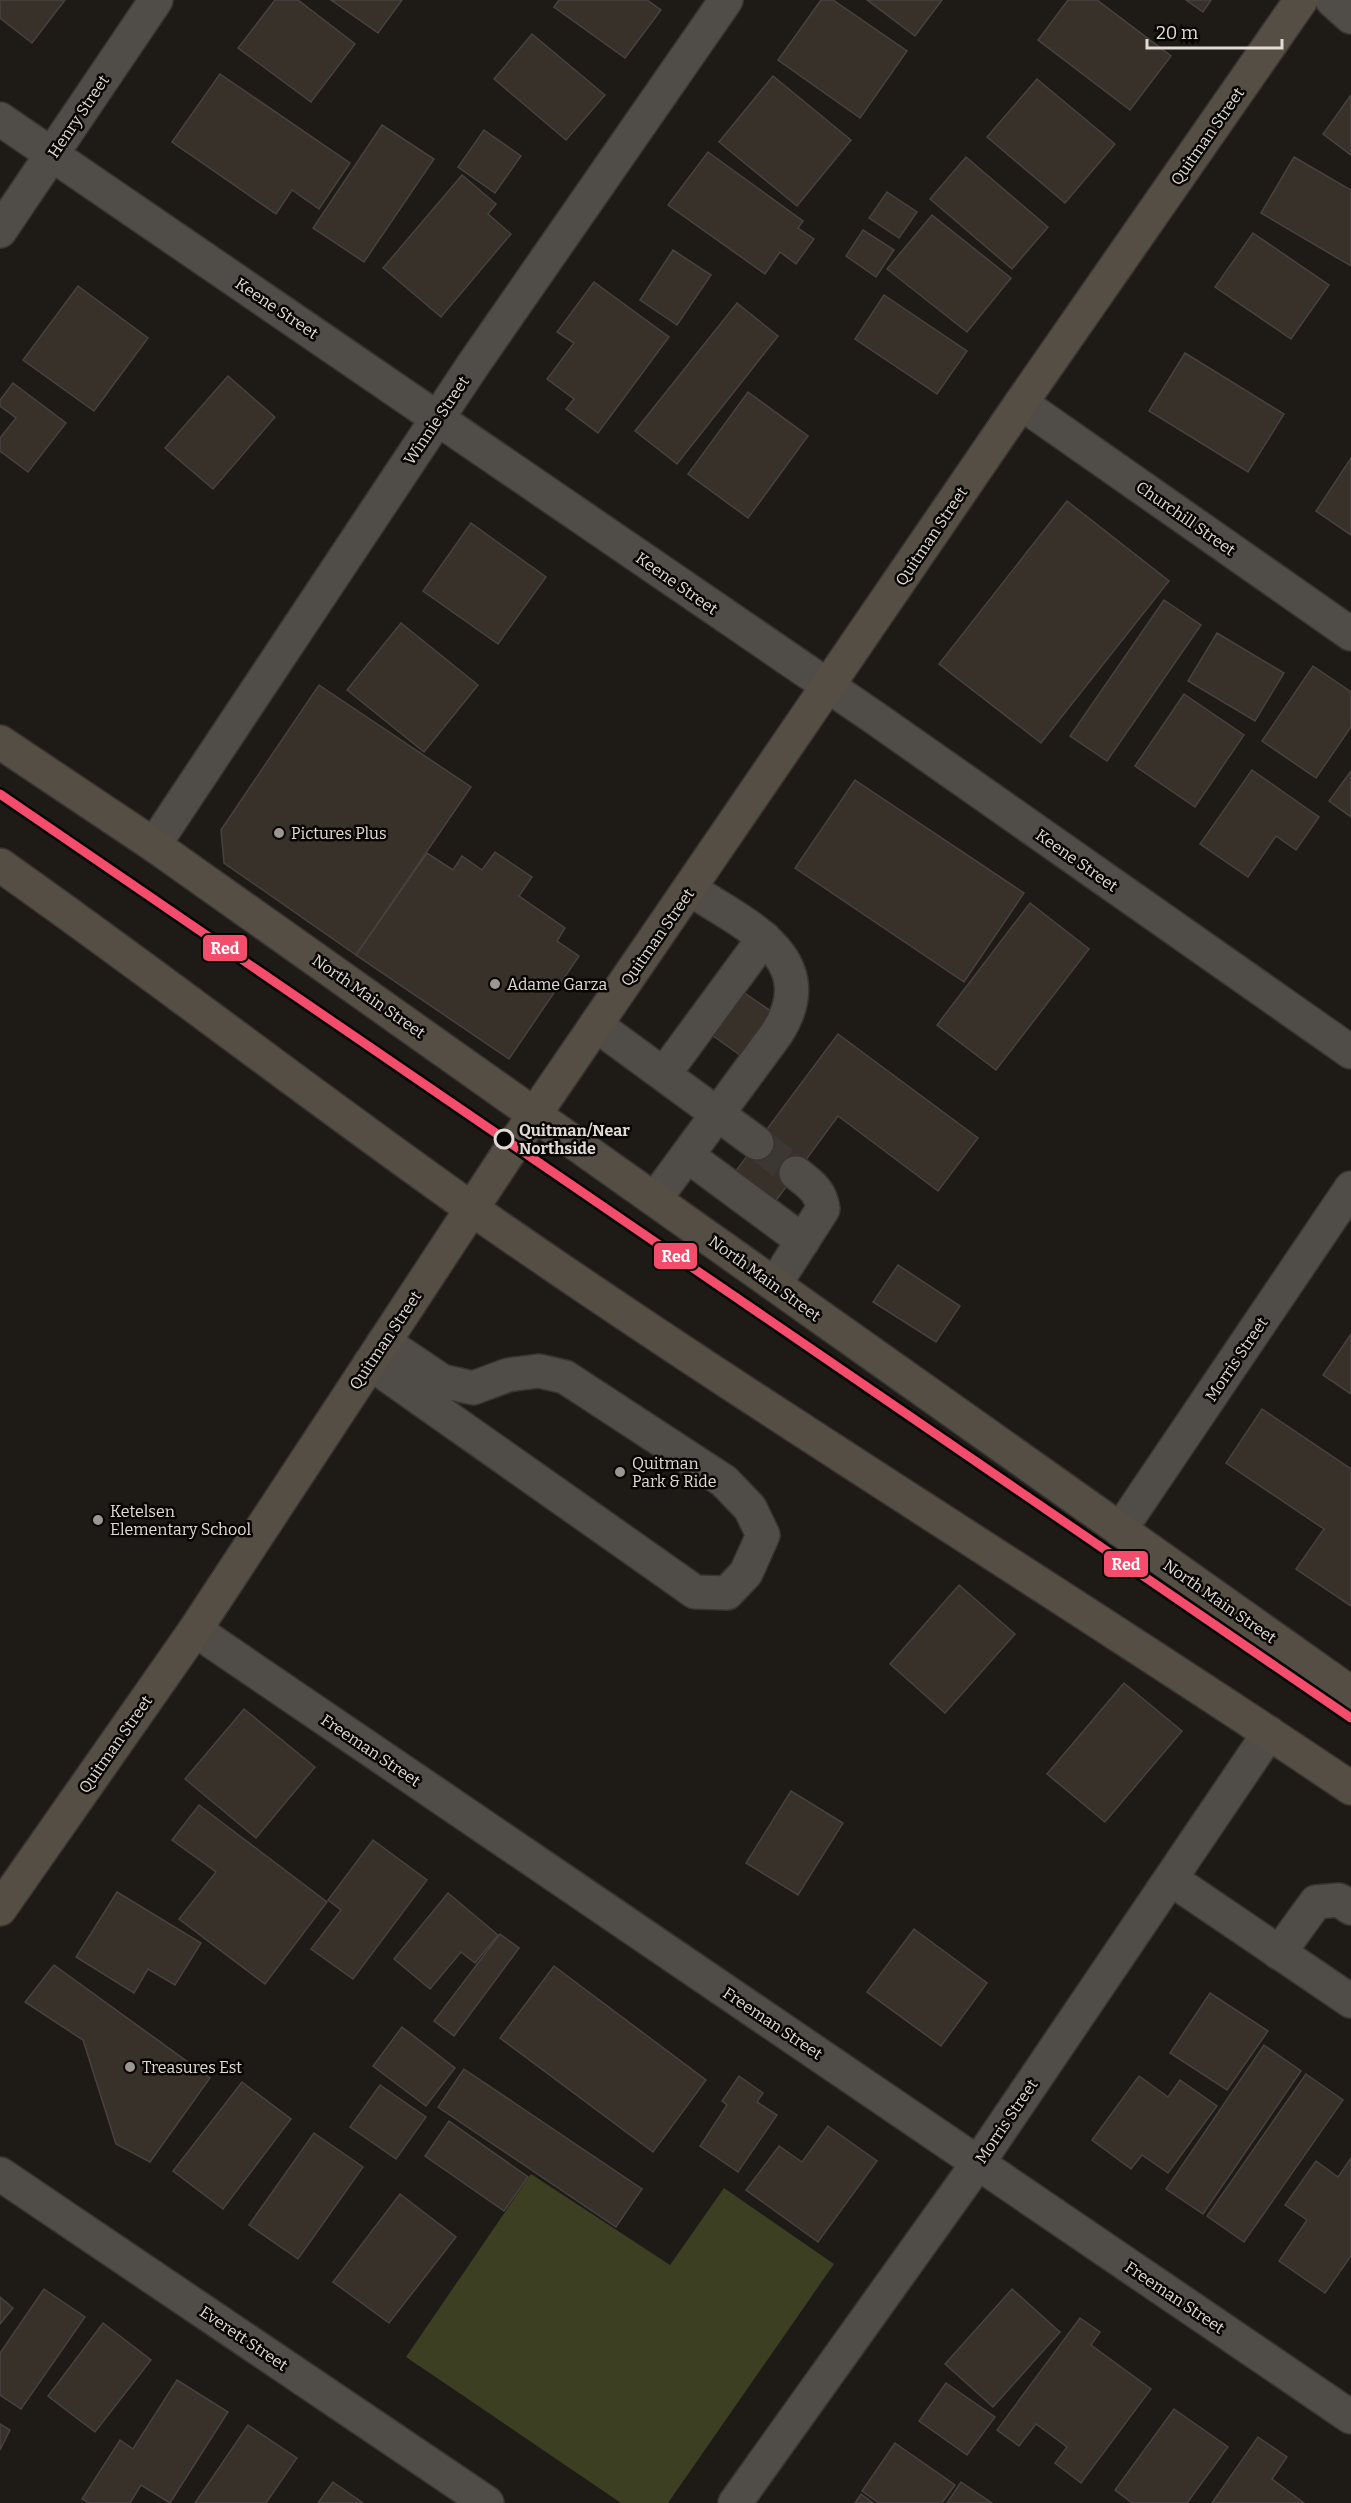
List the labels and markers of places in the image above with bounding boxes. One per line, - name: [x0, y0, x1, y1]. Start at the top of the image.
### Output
- place label: Pictures Plus: [291, 824, 387, 843]
- marker: Pictures Plus: [272, 826, 286, 840]
- place label: Adame Garza: [507, 975, 607, 994]
- marker: Adame Garza: [488, 977, 502, 991]
- place label: Quitman/Near Northside: [519, 1121, 630, 1158]
- marker: Quitman/Near Northside: [494, 1129, 514, 1149]
- place label: Quitman Park & Ride: [632, 1454, 717, 1491]
- marker: Quitman Park & Ride: [613, 1465, 627, 1479]
- place label: Ketelsen Elementary School: [110, 1502, 251, 1539]
- marker: Ketelsen Elementary School: [91, 1513, 105, 1527]
- place label: Treasures Est: [142, 2058, 242, 2077]
- marker: Treasures Est: [123, 2060, 137, 2074]

